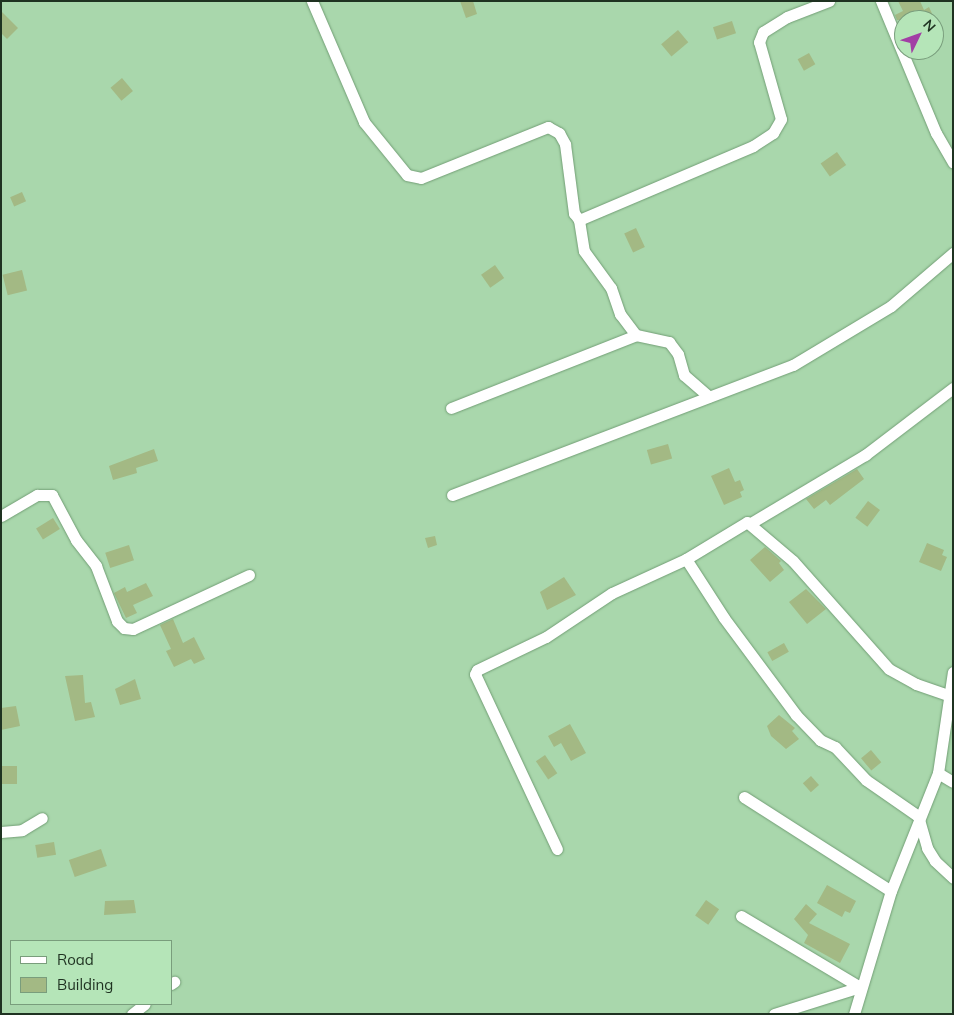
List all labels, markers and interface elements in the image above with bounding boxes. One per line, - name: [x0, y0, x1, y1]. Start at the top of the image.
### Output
- north arrow: [894, 10, 944, 60]
- text: N: [919, 16, 940, 36]
- legend: [10, 940, 172, 1005]
- text: Road: [57, 950, 94, 969]
- text: Building: [57, 975, 113, 994]

